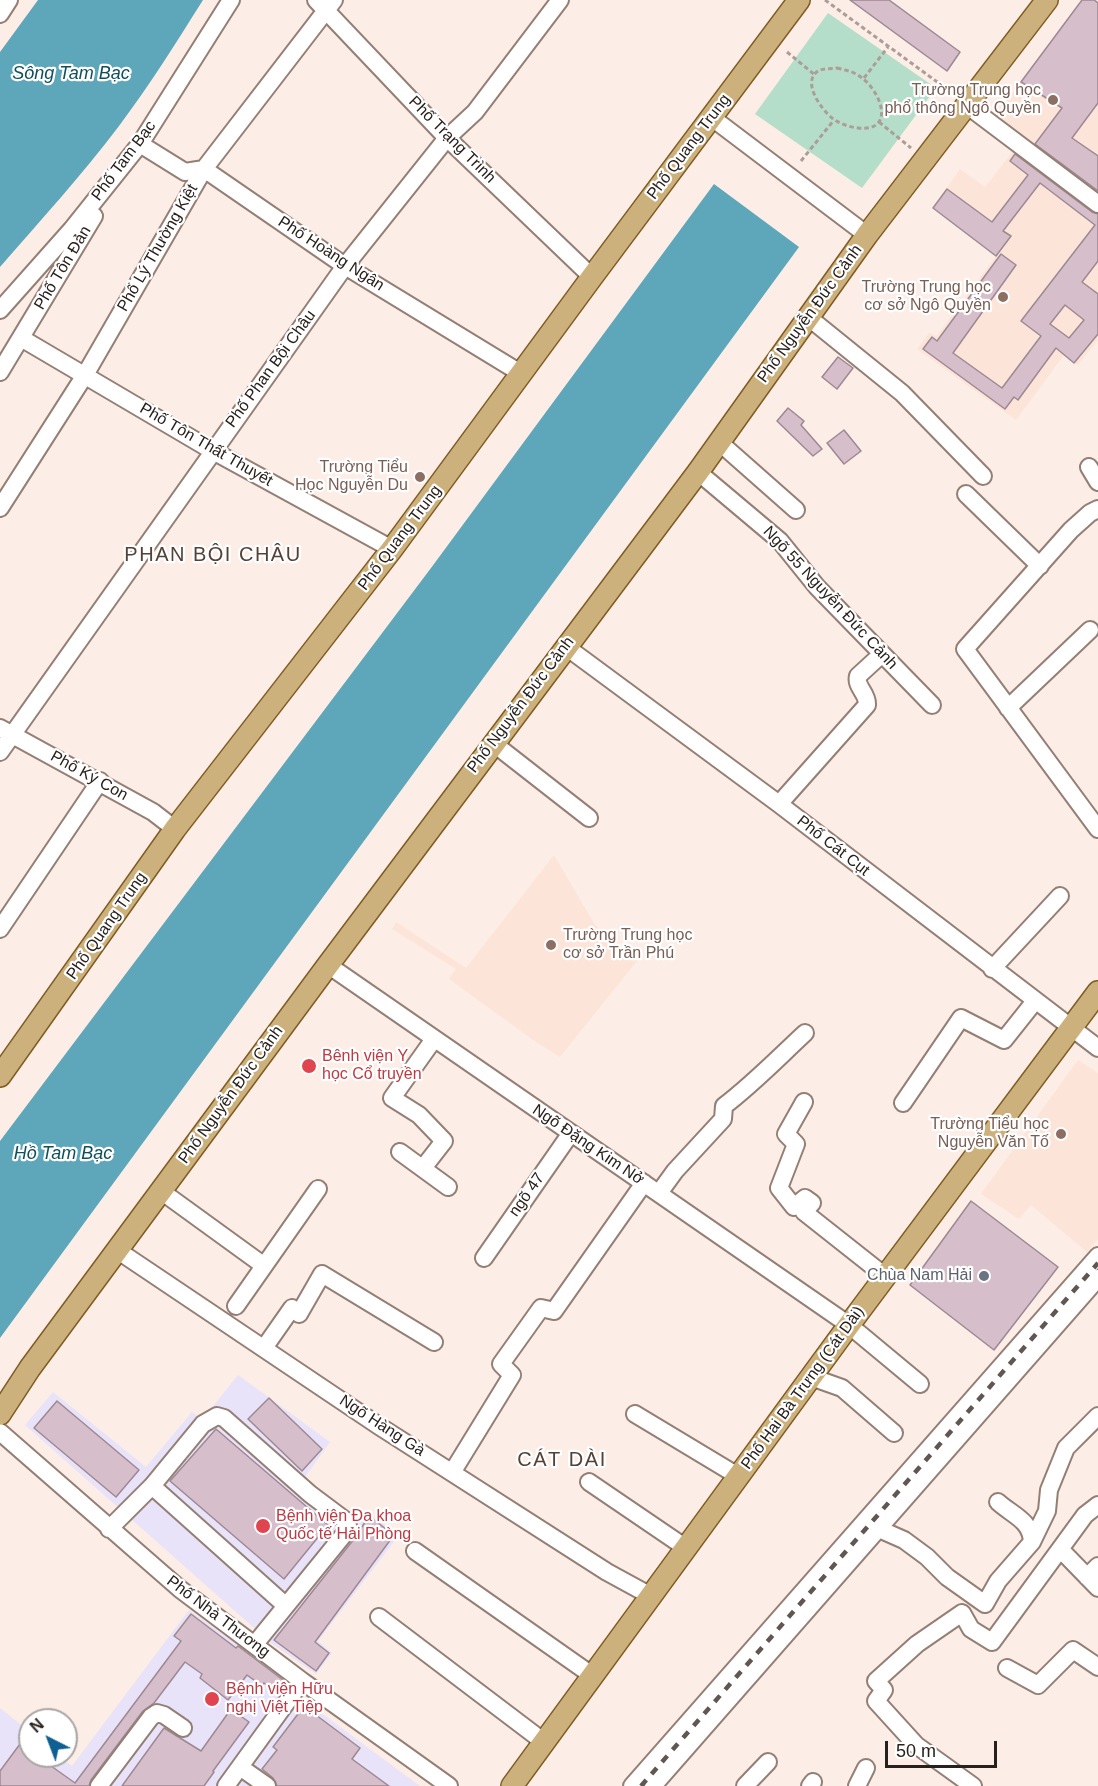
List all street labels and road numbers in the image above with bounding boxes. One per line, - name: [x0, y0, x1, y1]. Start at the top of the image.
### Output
- street label: Phố Quang Trung: [643, 91, 735, 203]
- street label: Phố Trạng Trình: [404, 92, 500, 188]
- street label: Phố Tam Bạc: [88, 117, 160, 205]
- street label: Phố Lý Thường Kiệt: [114, 181, 202, 315]
- street label: Phố Hoàng Ngân: [274, 213, 388, 295]
- street label: Phố Tôn Đản: [30, 223, 96, 313]
- street label: Phố Nguyễn Đức Cảnh: [754, 241, 866, 387]
- street label: Phố Phan Bội Châu: [222, 307, 320, 431]
- street label: Phố Tôn Thất Thuyết: [136, 399, 276, 491]
- street label: Phố Quang Trung: [354, 482, 446, 594]
- street label: Ngõ 55 Nguyễn Đức Cảnh: [759, 522, 901, 674]
- street label: Phố Nguyễn Đức Cảnh: [464, 633, 578, 777]
- street label: Phố Ký Con: [47, 747, 131, 805]
- street label: Phố Cát Cụt: [793, 812, 873, 880]
- street label: Phố Quang Trung: [63, 869, 151, 983]
- street label: Phố Nguyễn Đức Cảnh: [175, 1022, 287, 1168]
- street label: Ngõ Đặng Kim Nở: [529, 1101, 647, 1189]
- street label: ngõ 47: [505, 1169, 549, 1221]
- street label: Phố Hai Bà Trưng (Cát Dài): [737, 1303, 869, 1473]
- street label: Ngõ Hàng Gà: [336, 1391, 428, 1461]
- street label: Phố Nhà Thương: [163, 1572, 273, 1662]

